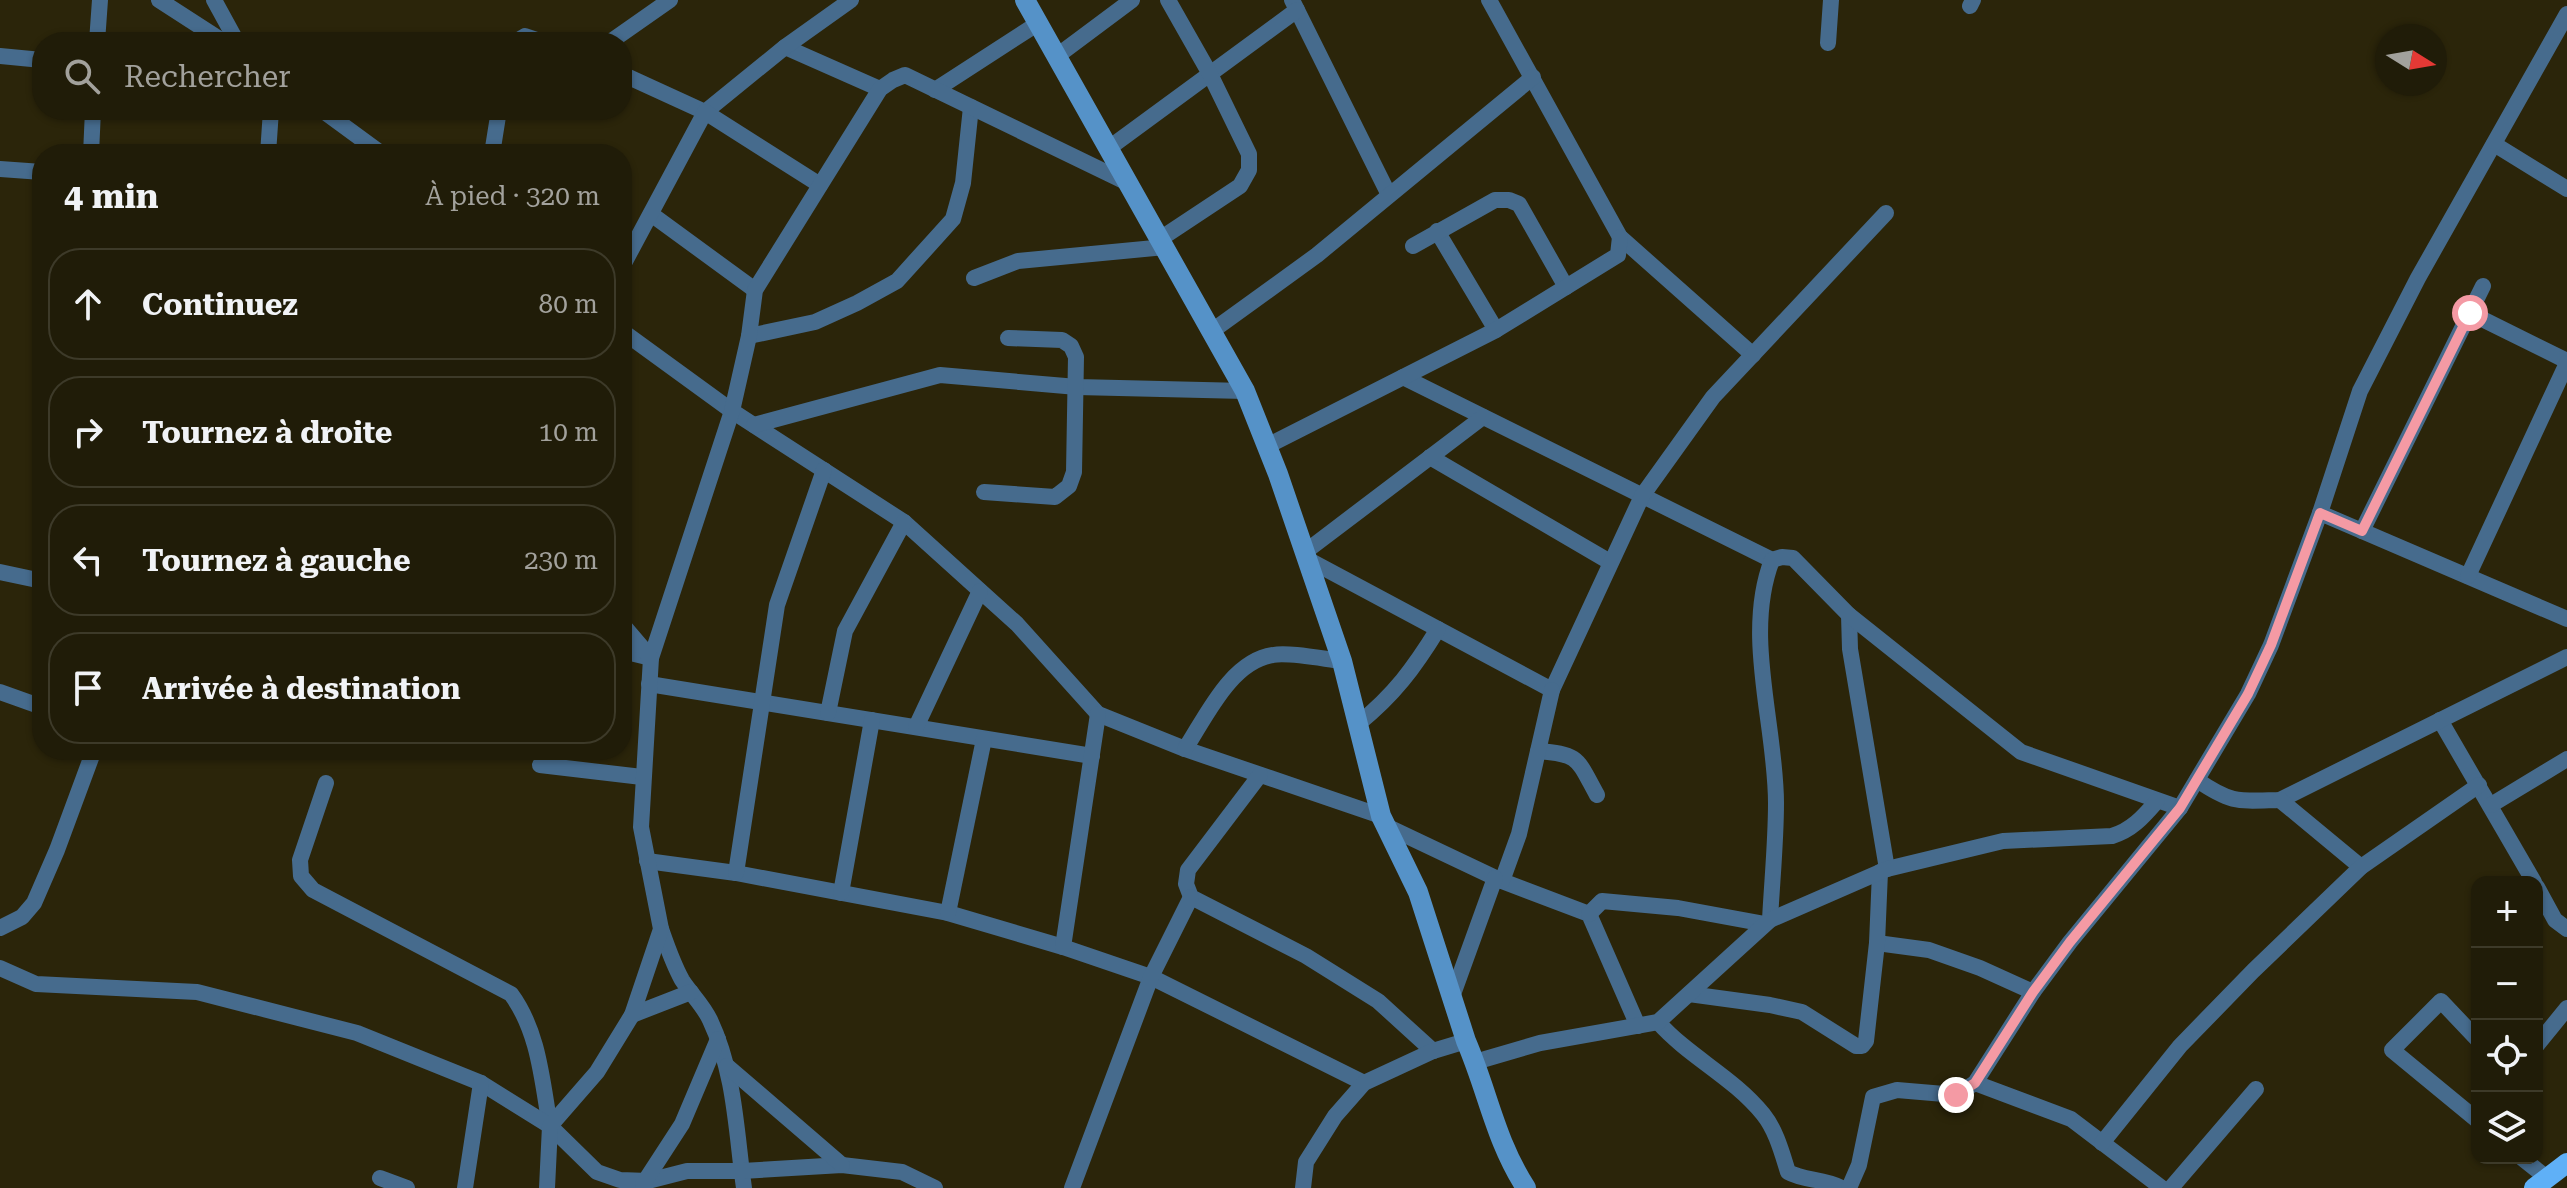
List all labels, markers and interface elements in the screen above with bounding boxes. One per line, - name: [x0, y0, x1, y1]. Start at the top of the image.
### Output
- north arrow: [2375, 24, 2447, 96]
- search box: [32, 32, 632, 120]
- icon: search: [60, 54, 104, 98]
- text: Rechercher: [124, 59, 291, 94]
- text: 4 min: [64, 176, 159, 216]
- text: À pied · 320 m: [425, 181, 600, 211]
- icon: ahead: [66, 282, 110, 326]
- text: Continuez: [142, 287, 298, 322]
- text: 80 m: [539, 289, 598, 319]
- route start: [2452, 295, 2488, 331]
- icon: right: [66, 410, 110, 454]
- text: Tournez à droite: [142, 415, 392, 450]
- text: 10 m: [539, 417, 598, 447]
- icon: left: [66, 538, 110, 582]
- text: Tournez à gauche: [142, 543, 411, 578]
- text: 230 m: [524, 545, 598, 575]
- icon: arrive: [66, 666, 110, 710]
- text: Arrivée à destination: [142, 671, 461, 706]
- map controls: [2471, 876, 2543, 1164]
- button: +: [2471, 876, 2543, 948]
- button: −: [2471, 948, 2543, 1020]
- button: locate: [2471, 1020, 2543, 1092]
- route end: [1938, 1077, 1974, 1113]
- button: layers: [2471, 1092, 2543, 1164]

